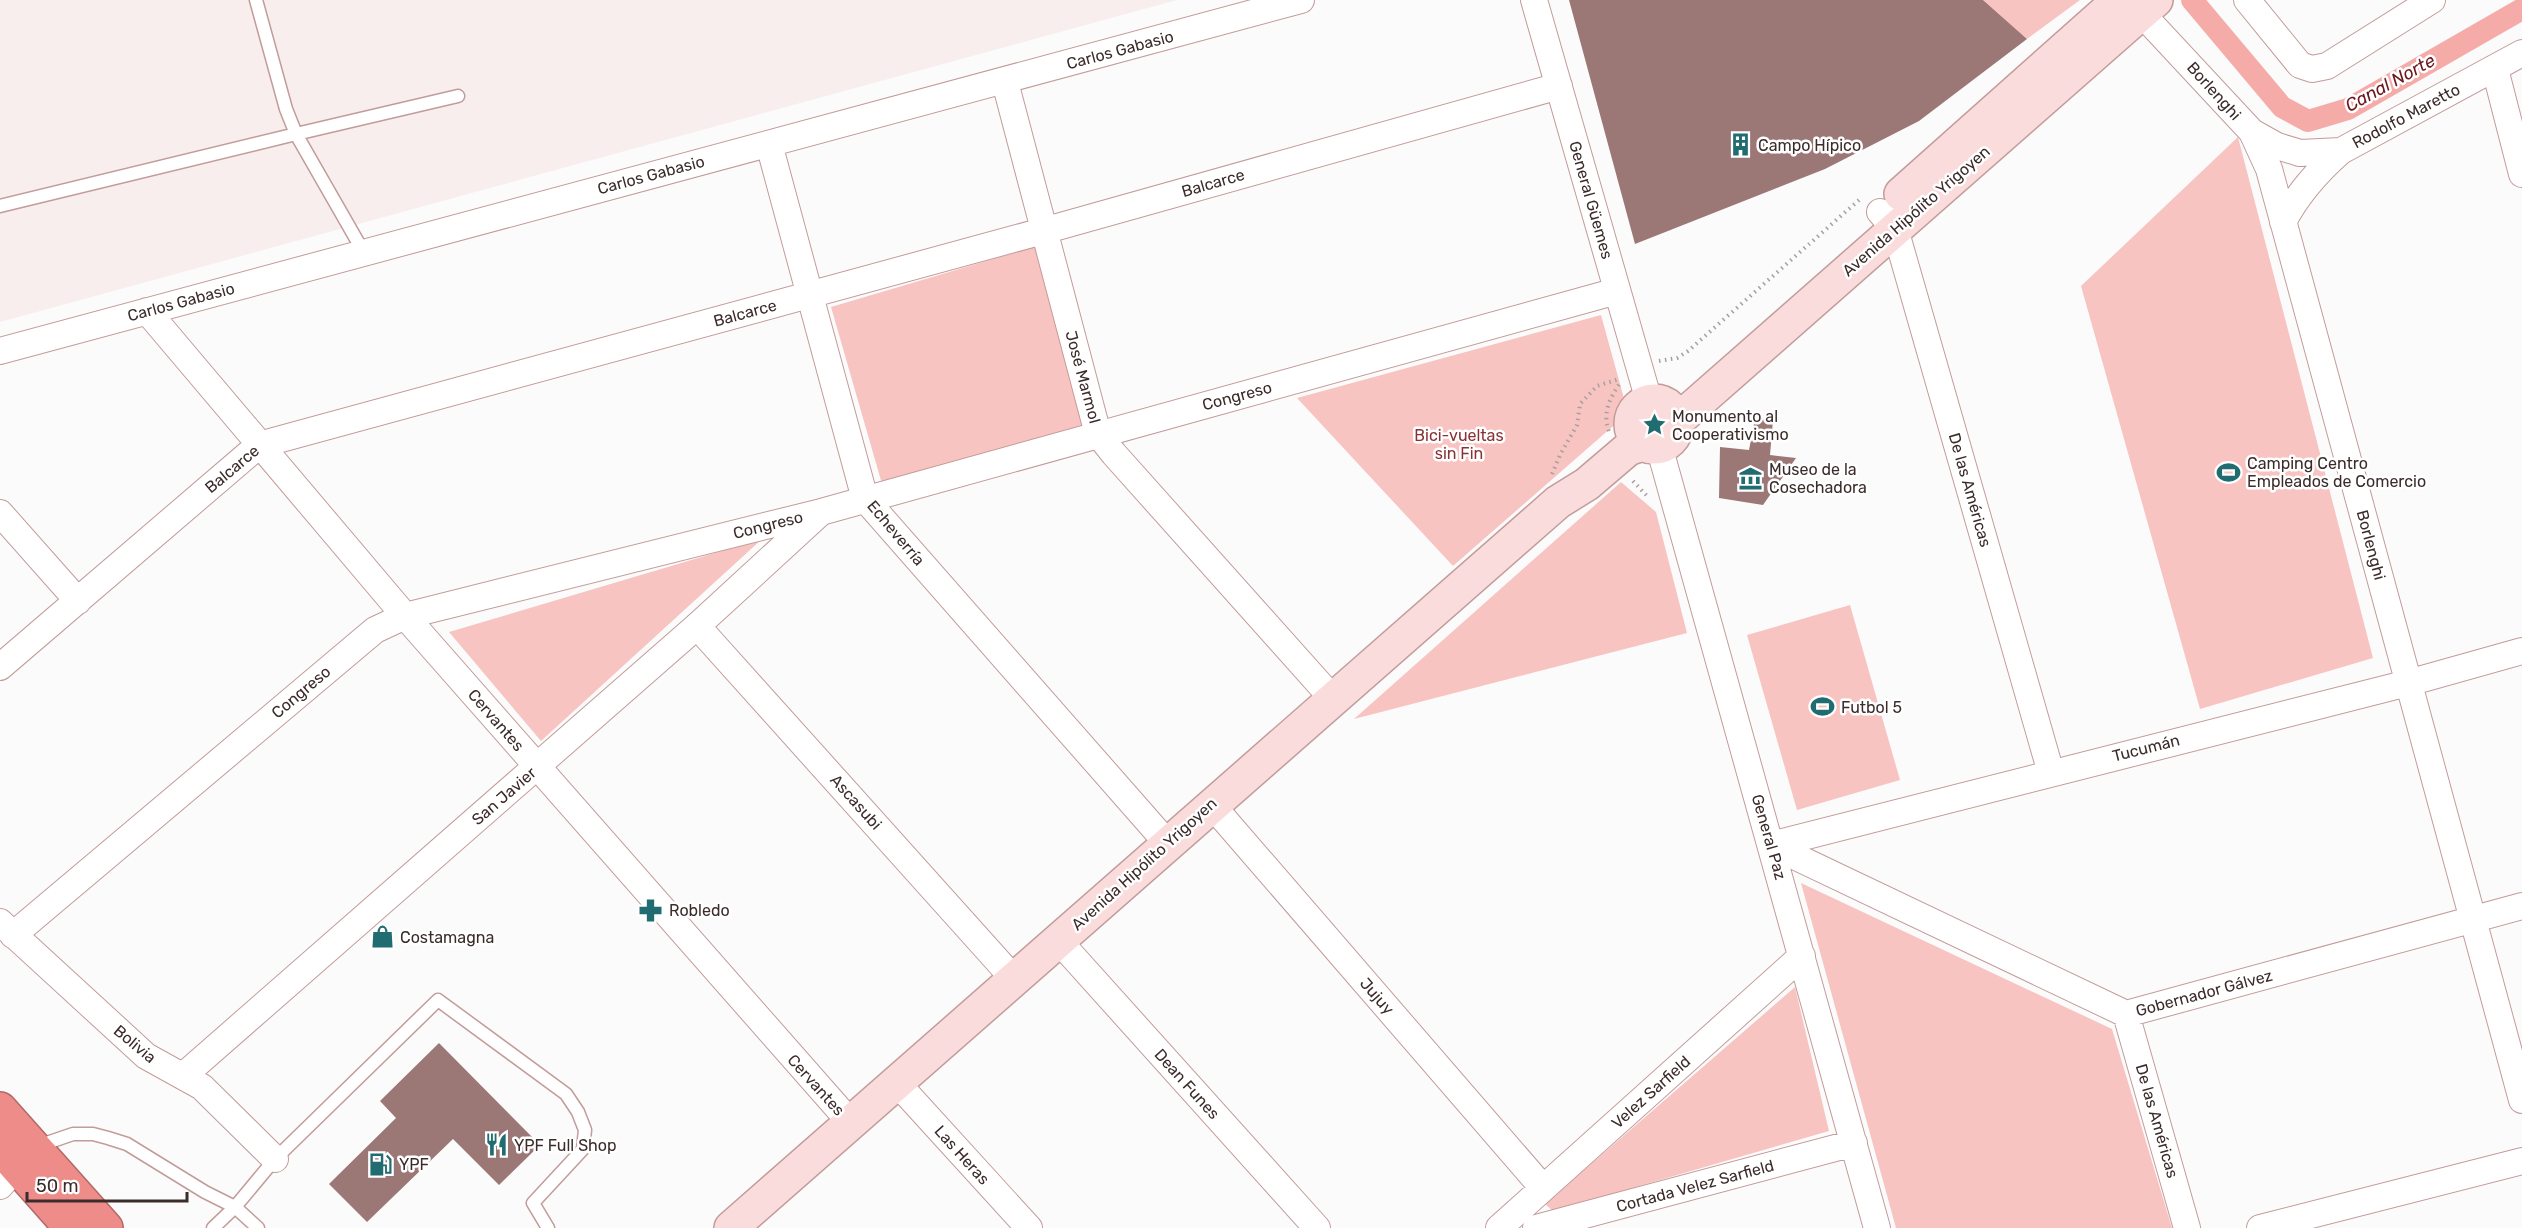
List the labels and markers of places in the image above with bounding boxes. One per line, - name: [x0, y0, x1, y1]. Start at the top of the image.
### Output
- building icon: Campo Hípico: [1727, 132, 1753, 158]
- place label: Campo Hípico: [1758, 136, 1861, 155]
- place label: Monumento al Cooperativismo: [1672, 407, 1789, 444]
- place icon: Monumento al Cooperativismo: [1641, 412, 1667, 438]
- place label: Camping Centro Empleados de Comercio: [2247, 454, 2426, 491]
- sports icon: Camping Centro Empleados de Comercio: [2216, 459, 2242, 485]
- place label: Museo de la Cosechadora: [1769, 460, 1867, 497]
- museum icon: Museo de la Cosechadora: [1738, 465, 1764, 491]
- sports icon: Futbol 5: [1810, 694, 1836, 720]
- place label: Futbol 5: [1841, 698, 1902, 717]
- pharmacy icon: Robledo: [638, 897, 664, 923]
- place label: Robledo: [669, 901, 730, 920]
- shop icon: Costamagna: [369, 924, 395, 950]
- place label: Costamagna: [400, 928, 494, 947]
- restaurant icon: YPF Full Shop: [483, 1132, 509, 1158]
- place label: YPF Full Shop: [514, 1136, 617, 1155]
- fuel station icon: YPF: [368, 1151, 394, 1177]
- place label: YPF: [399, 1155, 429, 1174]

